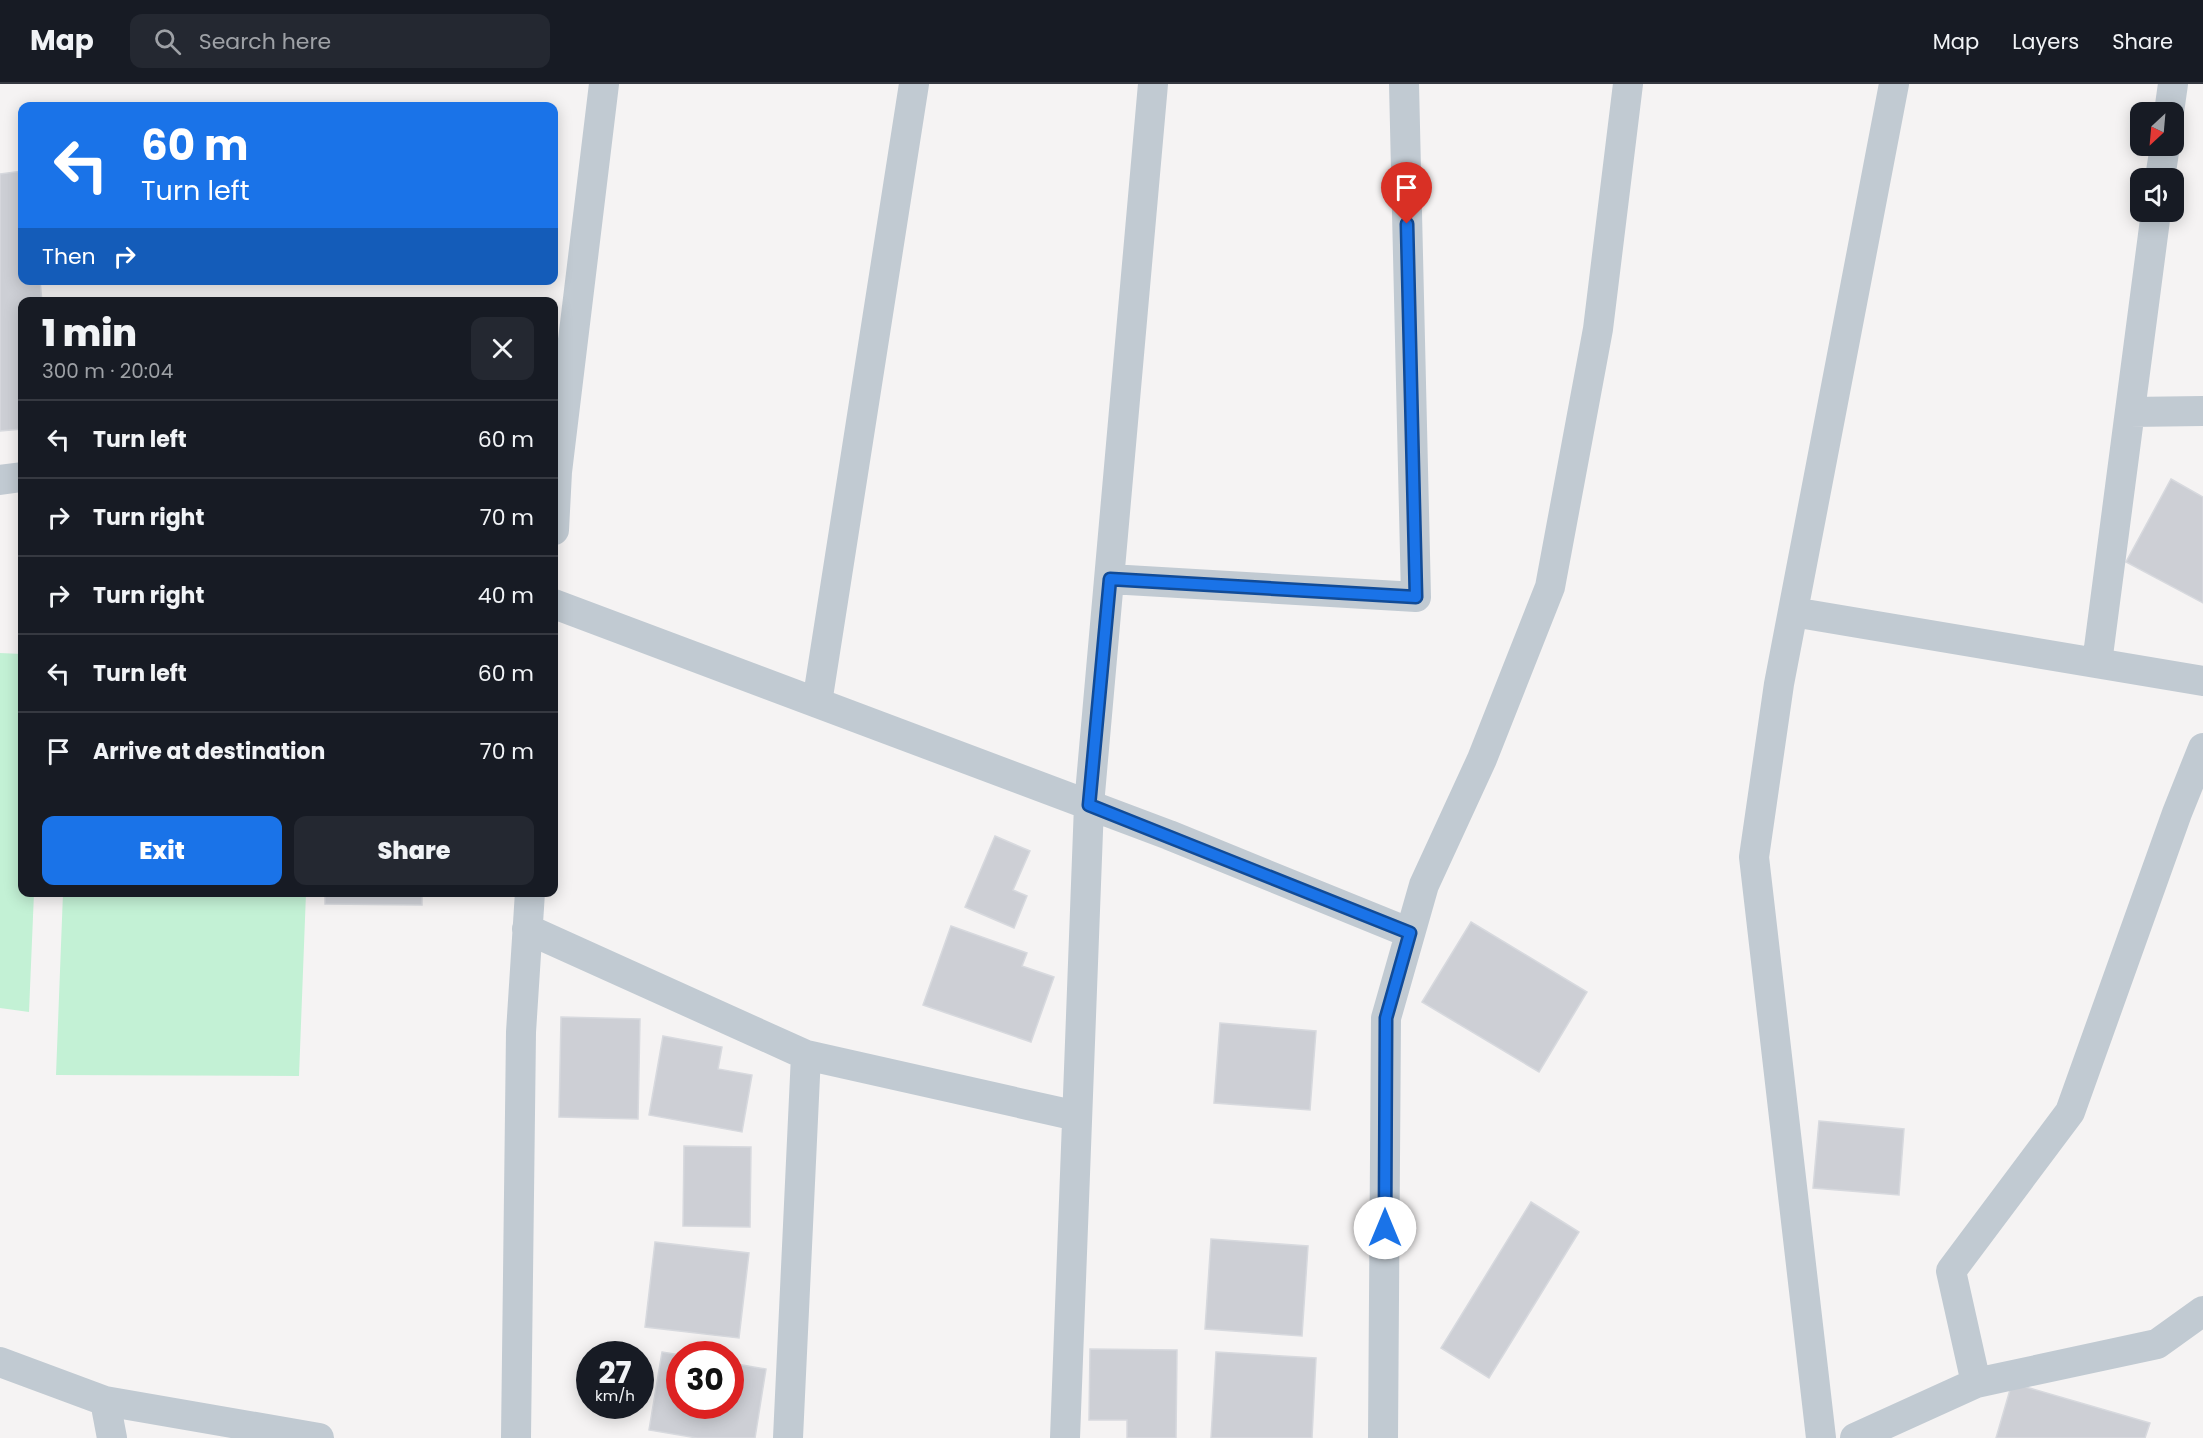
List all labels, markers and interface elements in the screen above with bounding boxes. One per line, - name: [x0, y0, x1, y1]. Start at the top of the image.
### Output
- search box: [130, 14, 550, 68]
- text: Map: [30, 21, 94, 60]
- icon: search: [151, 25, 184, 58]
- text: Search here: [199, 26, 331, 57]
- text: Map: [1933, 27, 1979, 56]
- text: Layers: [2012, 27, 2079, 56]
- text: Share: [2112, 27, 2173, 56]
- north arrow: [2130, 102, 2184, 156]
- map controls: [2130, 102, 2184, 222]
- text: 60 m: [141, 116, 249, 175]
- icon: left: [42, 126, 120, 204]
- pin: [1381, 162, 1432, 224]
- button: sound: [2130, 168, 2184, 222]
- icon: arrive: [1390, 171, 1423, 204]
- text: Turn left: [141, 172, 250, 209]
- icon: right: [108, 240, 141, 273]
- text: Then: [42, 241, 96, 272]
- text: 1 min: [42, 308, 137, 359]
- button: close: [471, 317, 534, 380]
- text: 300 m · 20:04: [42, 357, 173, 385]
- icon: left: [42, 423, 75, 456]
- text: Turn left: [93, 424, 187, 455]
- text: 60 m: [478, 424, 534, 455]
- icon: right: [42, 501, 75, 534]
- text: Turn right: [93, 502, 204, 533]
- text: 70 m: [480, 502, 534, 533]
- icon: right: [42, 579, 75, 612]
- text: Turn right: [93, 580, 204, 611]
- text: 40 m: [478, 580, 534, 611]
- icon: left: [42, 657, 75, 690]
- text: Turn left: [93, 658, 187, 689]
- text: 60 m: [478, 658, 534, 689]
- icon: arrive: [42, 735, 75, 768]
- text: Arrive at destination: [93, 736, 325, 767]
- text: 70 m: [480, 736, 534, 767]
- button: Exit: [42, 816, 282, 885]
- button: Share: [294, 816, 534, 885]
- position arrow: [1353, 1196, 1417, 1260]
- speed limit sign: 30: [666, 1341, 744, 1419]
- text: 27: [598, 1351, 632, 1394]
- text: km/h: [595, 1385, 635, 1406]

